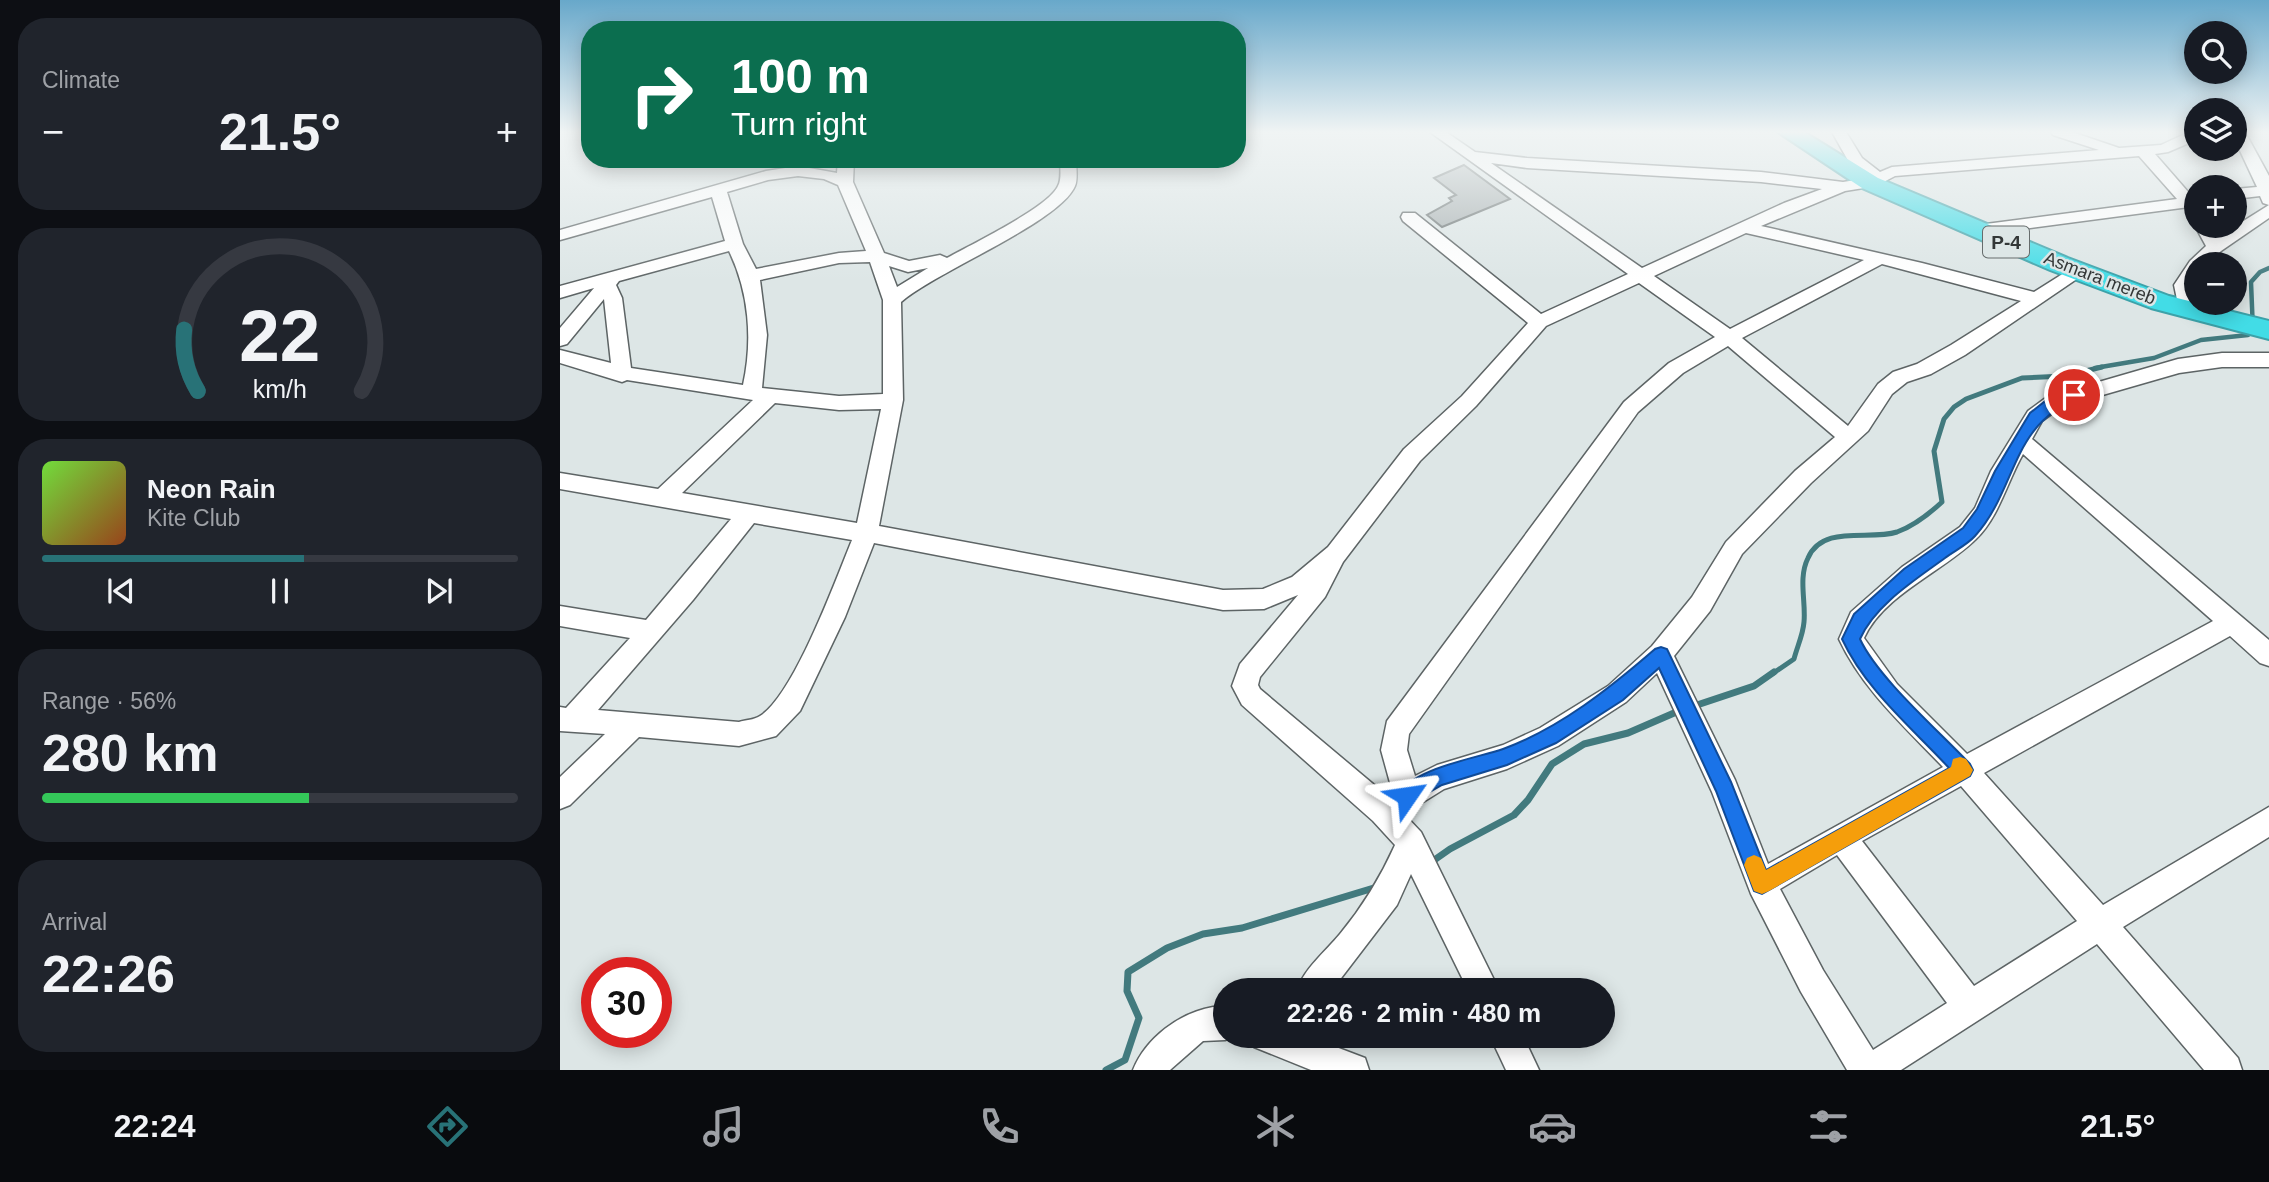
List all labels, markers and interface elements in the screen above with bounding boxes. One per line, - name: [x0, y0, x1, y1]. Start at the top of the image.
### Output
- map controls: [2184, 21, 2247, 315]
- button: search: [2184, 21, 2247, 84]
- icon: right: [616, 49, 707, 140]
- text: 100 m: [731, 49, 870, 103]
- text: Climate: [42, 67, 120, 93]
- button: layers: [2184, 98, 2247, 161]
- text: 21.5°: [219, 103, 341, 161]
- text: Turn right: [731, 106, 867, 142]
- text: −: [42, 111, 64, 153]
- text: +: [496, 111, 518, 153]
- button: +: [2184, 175, 2247, 238]
- road number: P-4: [1983, 226, 2029, 258]
- street label: Asmara mereb: [2041, 248, 2159, 308]
- button: −: [2184, 252, 2247, 315]
- text: 22: [240, 295, 320, 376]
- pin: [2044, 365, 2104, 425]
- text: km/h: [253, 374, 307, 402]
- icon: arrive: [2055, 376, 2093, 414]
- text: Neon Rain: [147, 474, 276, 504]
- text: Kite Club: [147, 505, 240, 531]
- icon: previous: [102, 572, 140, 610]
- icon: pause: [261, 572, 299, 610]
- icon: next: [420, 572, 458, 610]
- text: Range · 56%: [42, 688, 176, 714]
- text: 280 km: [42, 724, 218, 782]
- position arrow: [1370, 759, 1444, 833]
- text: Arrival: [42, 909, 107, 935]
- text: 22:26: [42, 945, 175, 1003]
- speed limit sign: 30: [581, 957, 672, 1048]
- text: 22:26 · 2 min · 480 m: [1287, 998, 1541, 1028]
- icon: directions: [423, 1102, 472, 1151]
- icon: music: [699, 1102, 748, 1151]
- icon: phone: [975, 1102, 1024, 1151]
- icon: climate: [1251, 1102, 1300, 1151]
- icon: car: [1528, 1102, 1577, 1151]
- icon: filters: [1804, 1102, 1853, 1151]
- text: 22:24: [114, 1108, 195, 1144]
- text: 21.5°: [2080, 1108, 2155, 1144]

